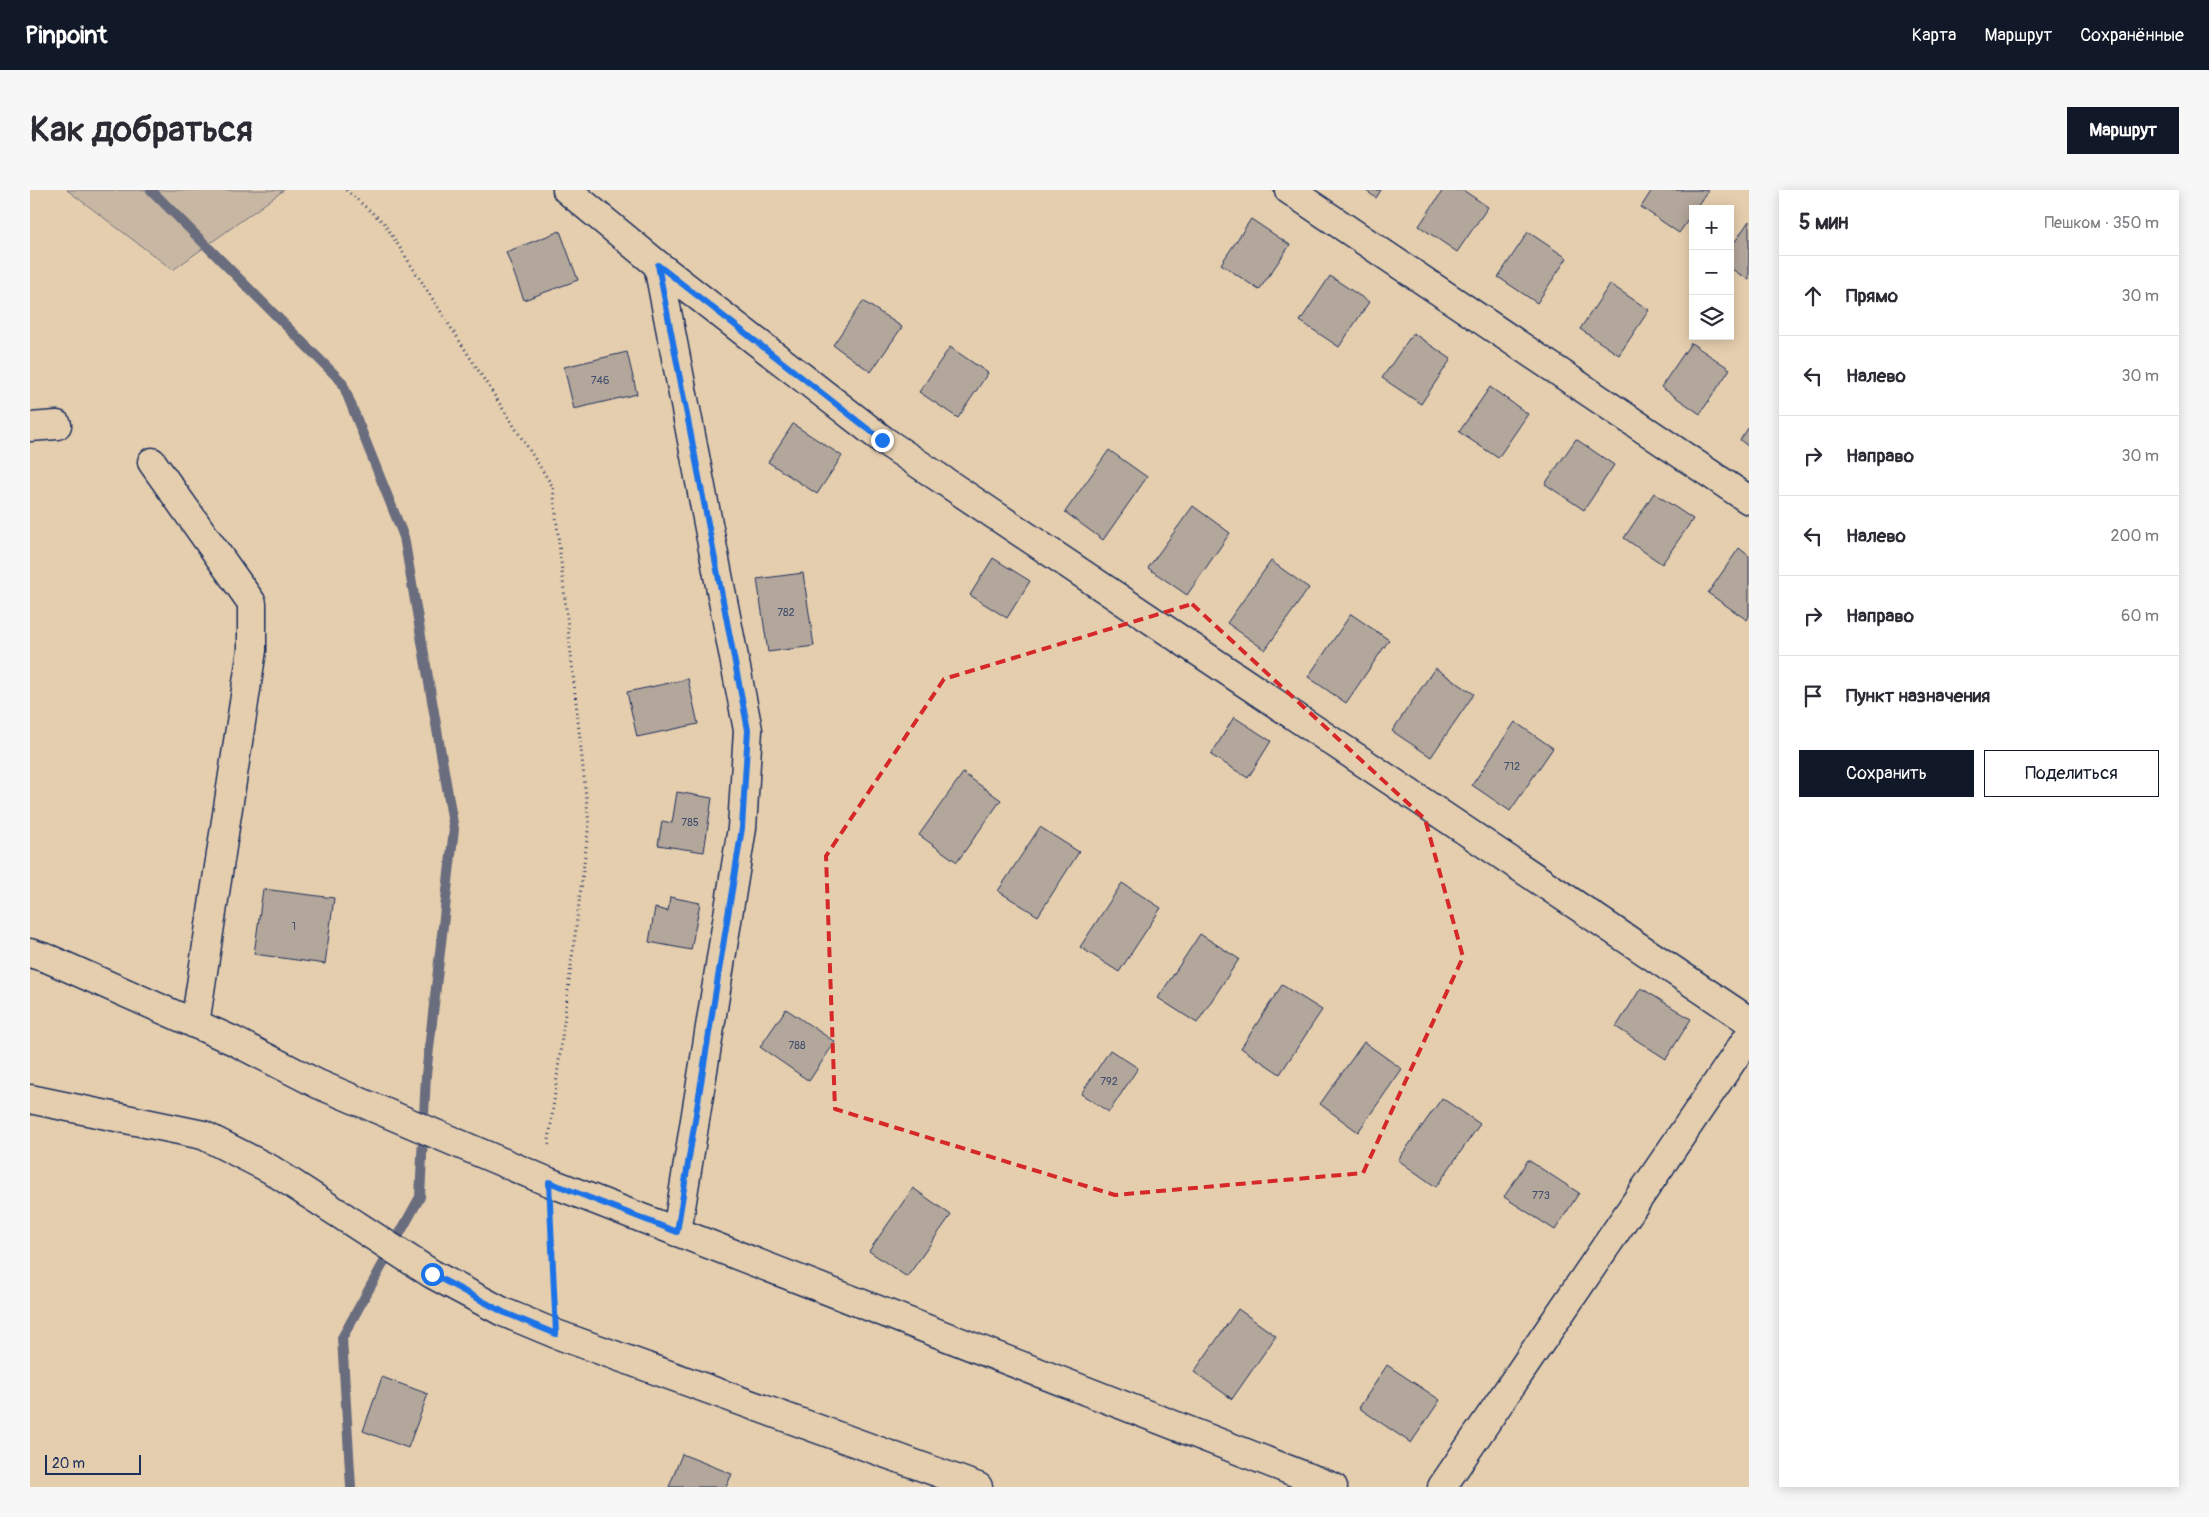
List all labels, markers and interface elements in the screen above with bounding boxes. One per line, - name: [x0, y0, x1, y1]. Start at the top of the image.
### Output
- text: Pinpoint: [25, 21, 107, 50]
- text: Карта: [1912, 24, 1956, 47]
- text: Маршрут: [1984, 24, 2052, 47]
- text: Сохранённые: [2080, 24, 2184, 47]
- button: Маршрут: [2067, 107, 2179, 154]
- text: Как добраться: [30, 108, 253, 152]
- map controls: [1689, 205, 1734, 340]
- button: +: [1689, 205, 1734, 250]
- text: 5 мин: [1799, 209, 1849, 236]
- text: Пешком · 350 m: [2044, 213, 2159, 233]
- button: −: [1689, 250, 1734, 295]
- icon: ahead: [1799, 282, 1827, 310]
- text: Прямо: [1846, 284, 1898, 308]
- text: 30 m: [2121, 286, 2159, 306]
- button: layers: [1689, 295, 1734, 340]
- icon: left: [1799, 362, 1827, 390]
- text: Налево: [1846, 364, 1906, 388]
- text: 30 m: [2121, 366, 2159, 386]
- house number: 746: [591, 374, 609, 387]
- route end: [871, 429, 894, 452]
- icon: right: [1799, 442, 1827, 470]
- text: Направо: [1846, 444, 1914, 468]
- text: 30 m: [2121, 446, 2159, 466]
- icon: left: [1799, 522, 1827, 550]
- text: Налево: [1846, 524, 1906, 548]
- text: 200 m: [2111, 526, 2159, 546]
- icon: right: [1799, 602, 1827, 630]
- text: Направо: [1846, 604, 1914, 628]
- house number: 782: [777, 606, 795, 619]
- text: 60 m: [2121, 606, 2159, 626]
- icon: arrive: [1799, 682, 1827, 710]
- text: Пункт назначения: [1846, 684, 1990, 708]
- button: Сохранить: [1799, 750, 1974, 797]
- button: Поделиться: [1984, 750, 2159, 797]
- house number: 712: [1504, 760, 1520, 773]
- house number: 785: [681, 816, 699, 829]
- house number: 1: [292, 920, 296, 933]
- house number: 788: [789, 1039, 806, 1052]
- house number: 792: [1100, 1075, 1118, 1088]
- house number: 773: [1532, 1189, 1550, 1202]
- route start: [421, 1263, 444, 1286]
- scale bar: [45, 1452, 141, 1475]
- text: 20 m: [52, 1455, 85, 1472]

